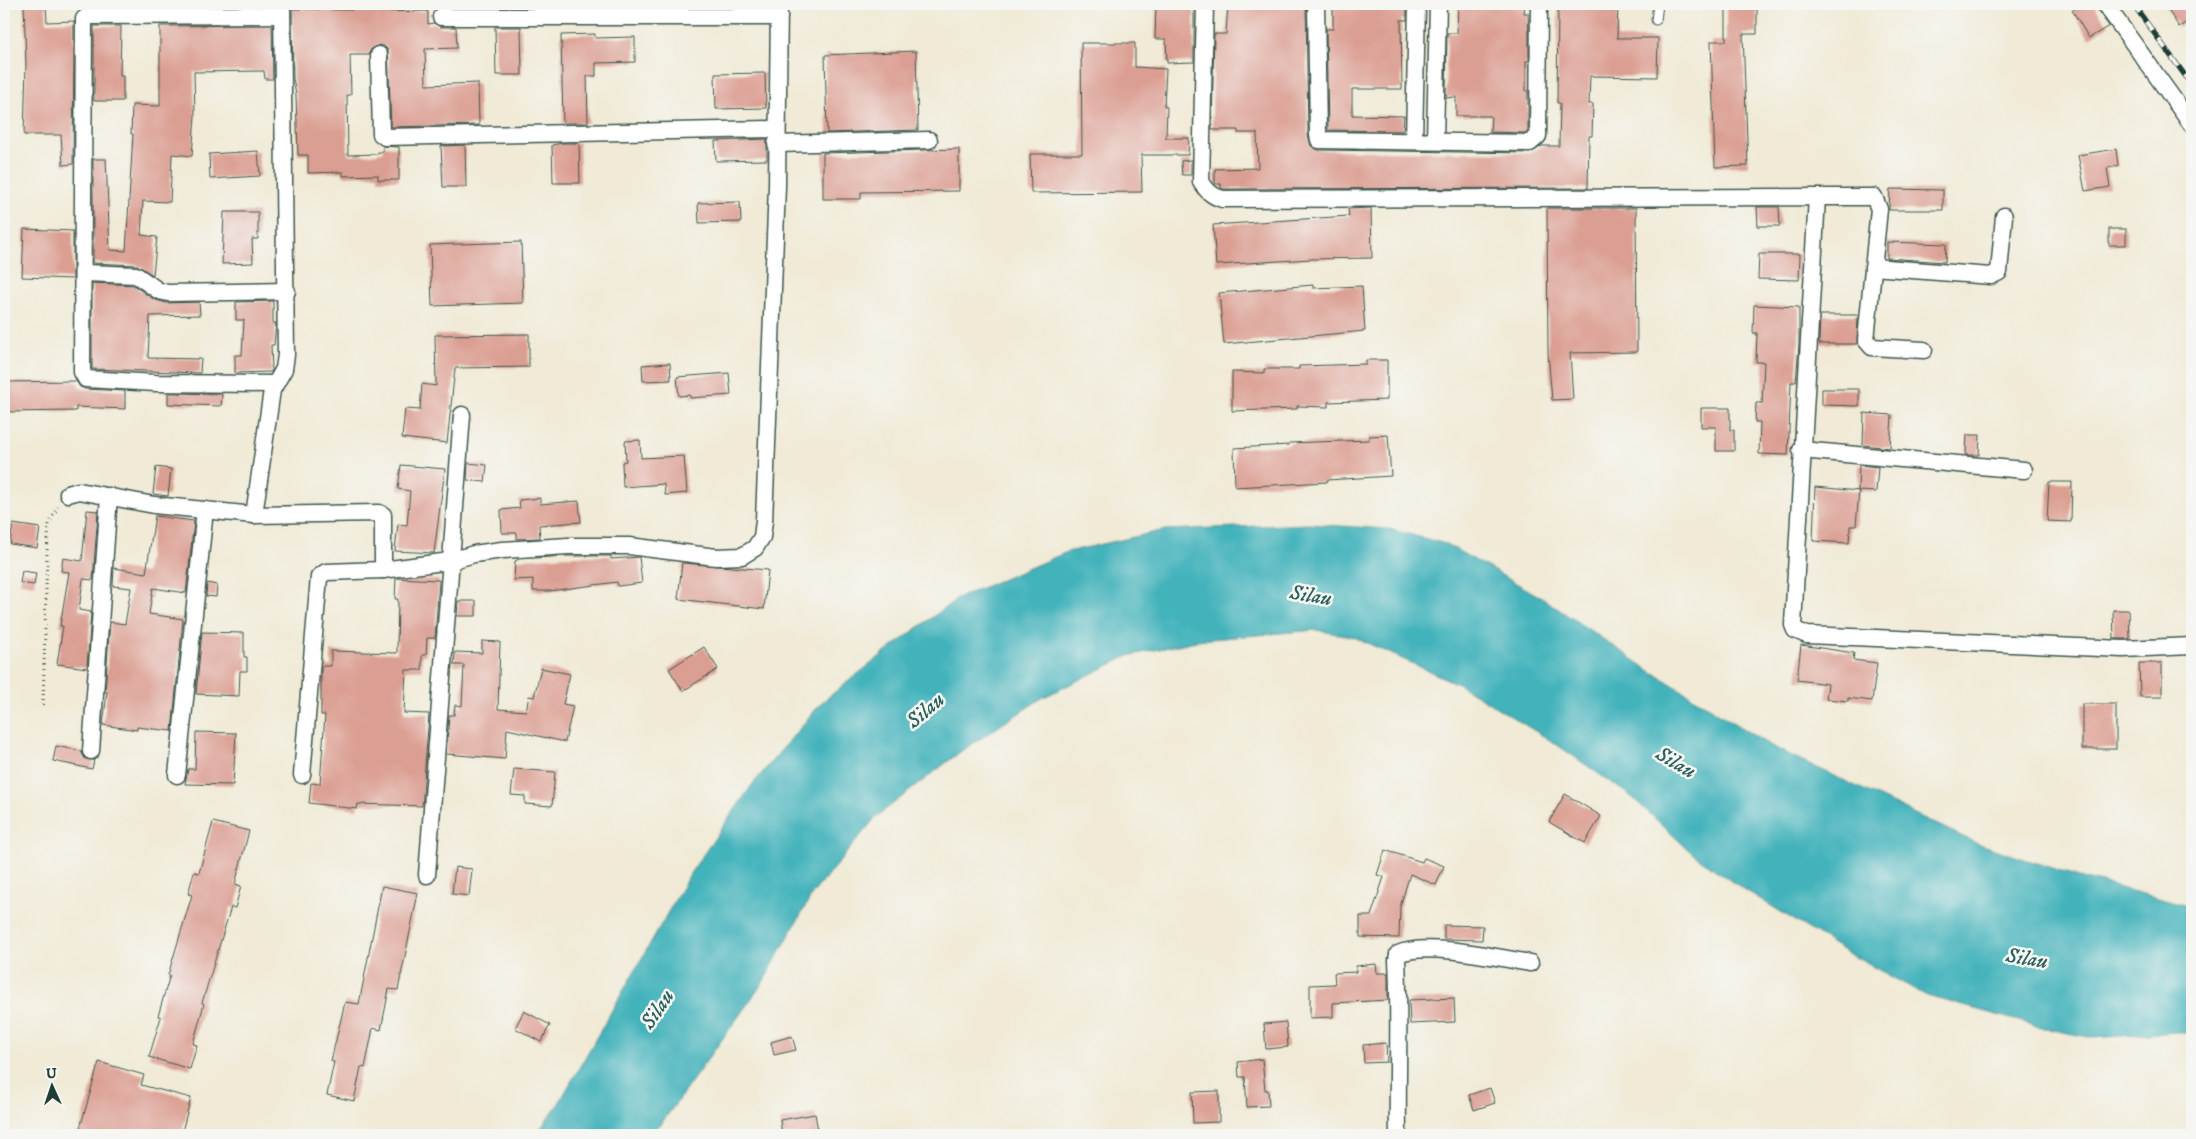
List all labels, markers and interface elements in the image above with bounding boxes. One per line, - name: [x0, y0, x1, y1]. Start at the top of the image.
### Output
- water label: Silau: [1287, 580, 1334, 612]
- water label: Silau: [900, 687, 950, 735]
- water label: Silau: [1650, 741, 1700, 785]
- water label: Silau: [2003, 943, 2050, 975]
- water label: Silau: [635, 985, 681, 1035]
- north arrow: [28, 1062, 78, 1112]
- text: U: [45, 1065, 57, 1083]

